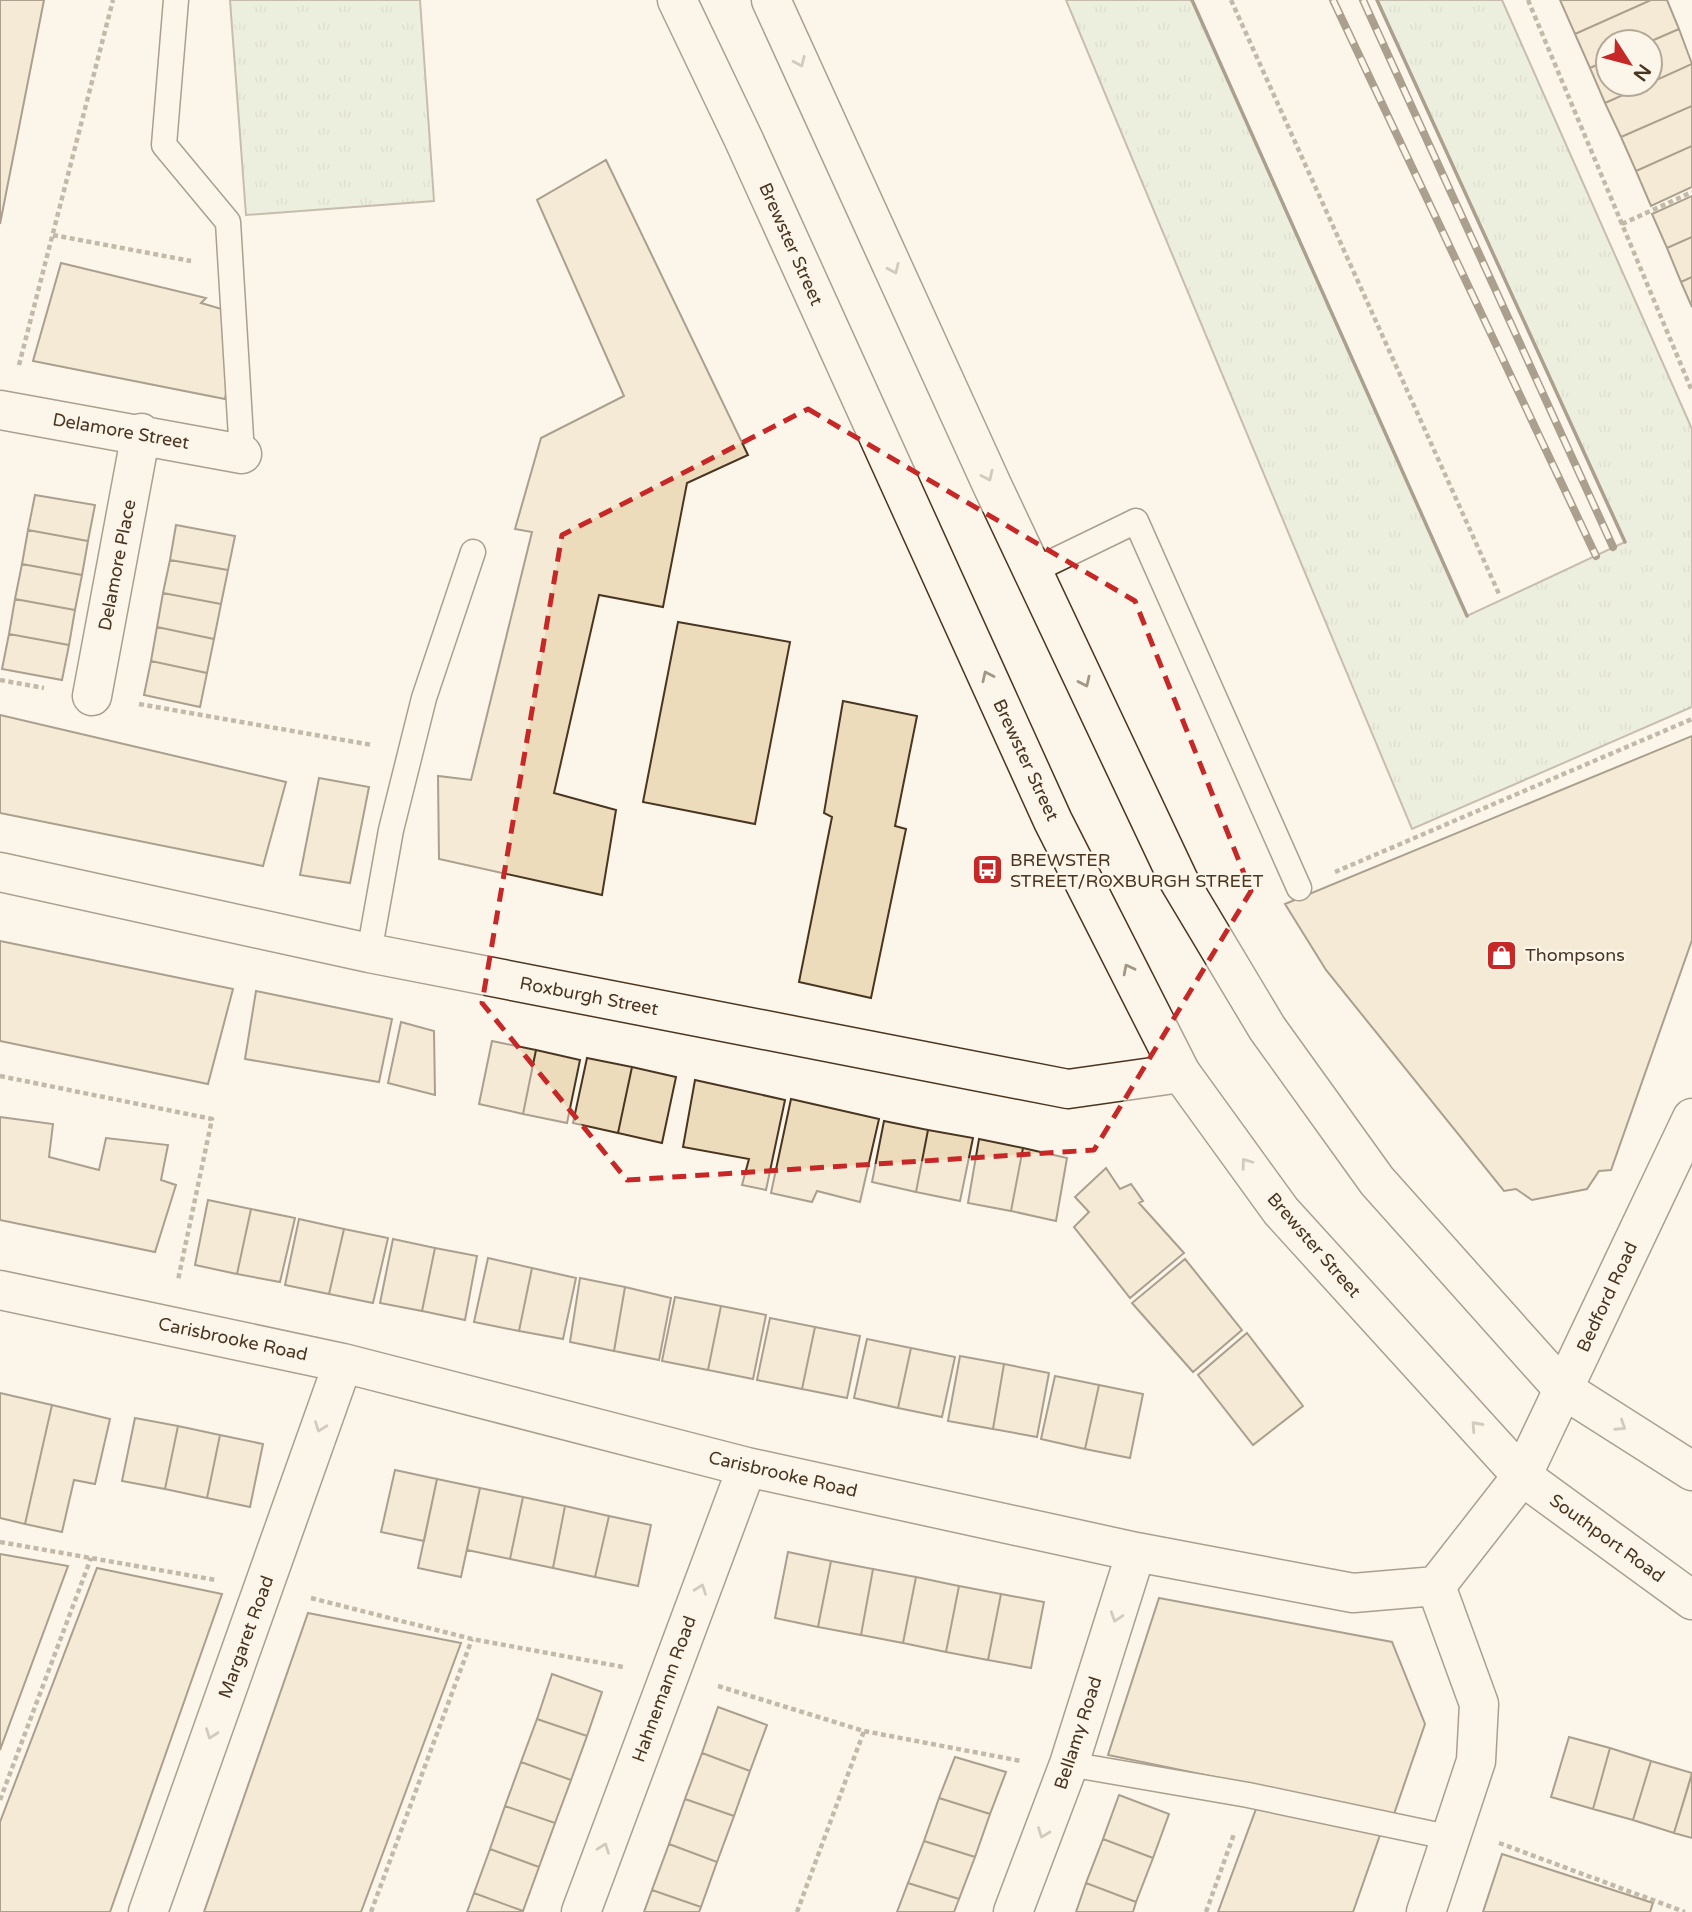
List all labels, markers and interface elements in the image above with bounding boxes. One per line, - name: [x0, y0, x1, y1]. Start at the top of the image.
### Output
- north arrow: [1594, 28, 1664, 98]
- one-way arrow: [792, 55, 806, 67]
- text: N: [1629, 60, 1655, 85]
- street label: Brewster Street: [754, 179, 828, 309]
- one-way arrow: [886, 262, 900, 274]
- street label: Delamore Street: [51, 408, 191, 454]
- one-way arrow: [980, 469, 994, 481]
- street label: Delamore Place: [93, 498, 141, 632]
- one-way arrow: [981, 671, 995, 683]
- one-way arrow: [1077, 675, 1091, 687]
- street label: Brewster Street: [988, 696, 1064, 825]
- place label: BREWSTER STREET/ROXBURGH STREET: [1010, 849, 1263, 892]
- bus stop icon: BREWSTER STREET/ROXBURGH STREET: [970, 853, 1004, 887]
- shop icon: Thompsons: [1485, 938, 1519, 972]
- place label: Thompsons: [1525, 944, 1625, 966]
- one-way arrow: [1123, 964, 1137, 976]
- street label: Roxburgh Street: [518, 972, 660, 1020]
- one-way arrow: [1242, 1158, 1254, 1171]
- street label: Brewster Street: [1262, 1188, 1366, 1302]
- street label: Bedford Road: [1572, 1238, 1642, 1356]
- street label: Carisbrooke Road: [156, 1312, 310, 1366]
- one-way arrow: [1613, 1417, 1626, 1430]
- one-way arrow: [314, 1420, 328, 1433]
- one-way arrow: [1472, 1421, 1485, 1434]
- street label: Carisbrooke Road: [706, 1446, 860, 1502]
- street label: Southport Road: [1545, 1489, 1669, 1587]
- street label: Margaret Road: [214, 1573, 278, 1701]
- one-way arrow: [693, 1584, 707, 1596]
- one-way arrow: [1109, 1611, 1124, 1623]
- street label: Hahnemann Road: [627, 1613, 701, 1765]
- street label: Bellamy Road: [1049, 1674, 1107, 1792]
- one-way arrow: [206, 1727, 220, 1739]
- one-way arrow: [1038, 1826, 1052, 1838]
- one-way arrow: [596, 1843, 610, 1855]

